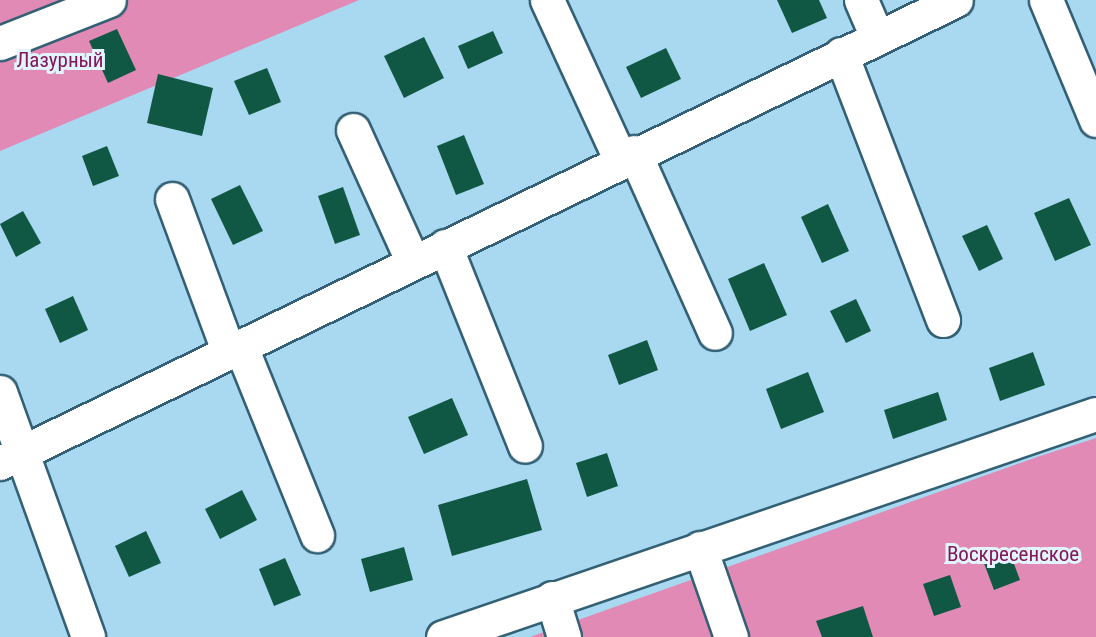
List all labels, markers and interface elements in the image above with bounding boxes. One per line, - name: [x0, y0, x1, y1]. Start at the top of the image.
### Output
- park label: Лазурный: [16, 47, 104, 73]
- park label: Воскресенское: [947, 541, 1079, 567]

